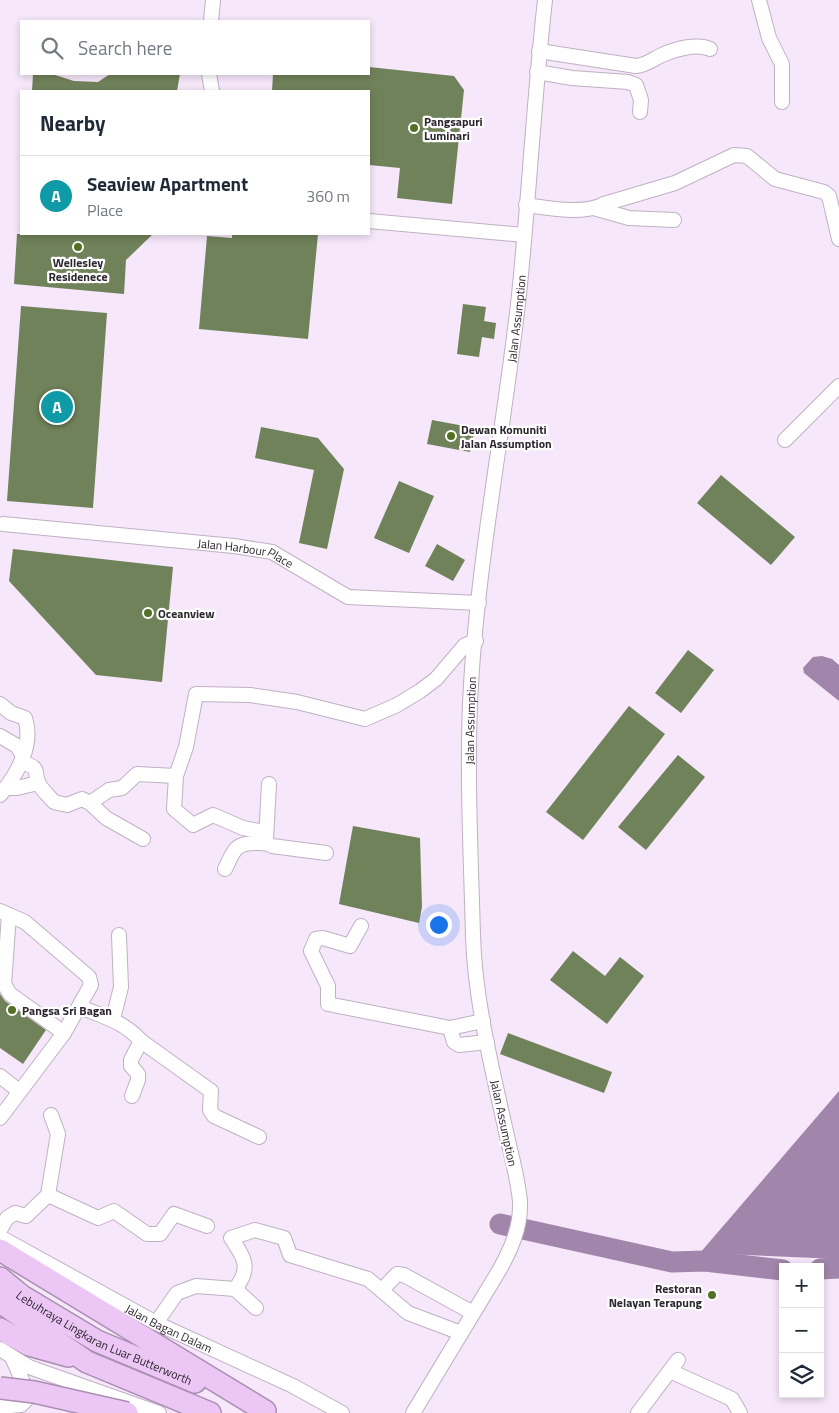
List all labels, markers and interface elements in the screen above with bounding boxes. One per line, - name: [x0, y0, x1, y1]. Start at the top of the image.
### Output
- search box: [20, 20, 370, 75]
- text: Search here: [78, 33, 172, 62]
- icon: search: [38, 34, 66, 62]
- text: Nearby: [40, 107, 105, 139]
- place label: Pangsapuri Luminari: [424, 112, 483, 145]
- marker: Pangsapuri Luminari: [408, 122, 420, 134]
- text: Seaview Apartment: [87, 169, 248, 198]
- text: A: [51, 184, 61, 208]
- text: 360 m: [306, 184, 350, 208]
- text: Place: [87, 198, 123, 222]
- marker: Wellesley Residenece: [72, 241, 84, 253]
- place label: Wellesley Residenece: [48, 253, 108, 286]
- street label: Jalan Assumption: [501, 274, 530, 363]
- pin: A: [41, 388, 73, 426]
- place label: Dewan Komuniti Jalan Assumption: [461, 420, 552, 453]
- marker: Dewan Komuniti Jalan Assumption: [445, 430, 457, 442]
- street label: Jalan Harbour Place: [197, 533, 297, 572]
- place label: Oceanview: [158, 604, 214, 623]
- marker: Oceanview: [142, 607, 154, 619]
- street label: Jalan Assumption: [459, 676, 481, 765]
- your location: [426, 912, 452, 938]
- place label: Pangsa Sri Bagan: [22, 1001, 112, 1020]
- marker: Pangsa Sri Bagan: [6, 1004, 18, 1016]
- street label: Jalan Assumption: [486, 1078, 522, 1168]
- map controls: [779, 1263, 824, 1398]
- button: +: [779, 1263, 824, 1308]
- place label: Restoran Nelayan Terapung: [609, 1279, 703, 1312]
- street label: Lebuhraya Lingkaran Luar Butterworth: [12, 1286, 195, 1389]
- marker: Restoran Nelayan Terapung: [706, 1289, 718, 1301]
- street label: Jalan Bagan Dalam: [122, 1299, 216, 1357]
- button: −: [779, 1308, 824, 1353]
- button: layers: [779, 1353, 824, 1398]

